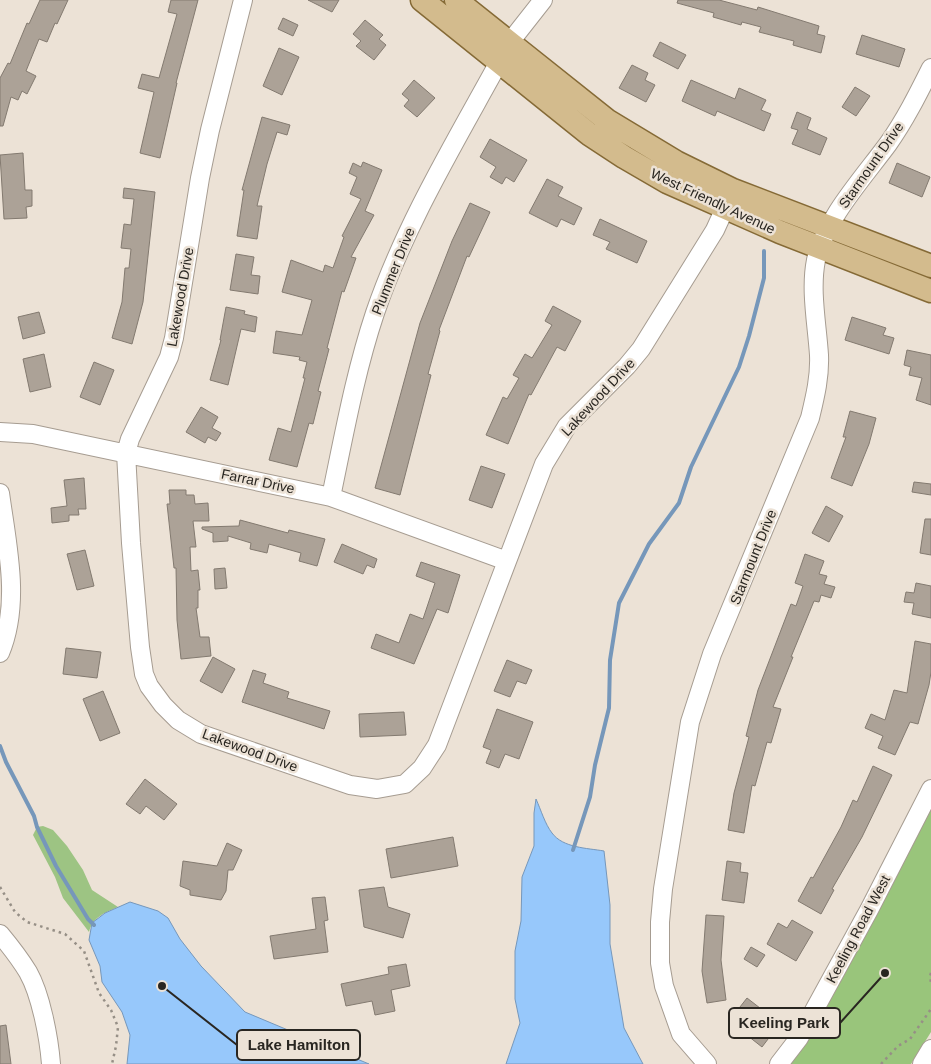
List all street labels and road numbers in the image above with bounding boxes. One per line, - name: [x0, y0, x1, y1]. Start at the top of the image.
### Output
- street label: Starmount Drive: [835, 119, 907, 211]
- street label: West Friendly Avenue: [648, 165, 778, 237]
- street label: Plummer Drive: [368, 225, 418, 317]
- street label: Lakewood Drive: [163, 246, 197, 348]
- street label: Lakewood Drive: [558, 355, 638, 439]
- street label: Farrar Drive: [220, 465, 296, 497]
- street label: Starmount Drive: [727, 507, 779, 607]
- street label: Lakewood Drive: [200, 725, 300, 775]
- street label: Keeling Road West: [823, 872, 893, 986]

